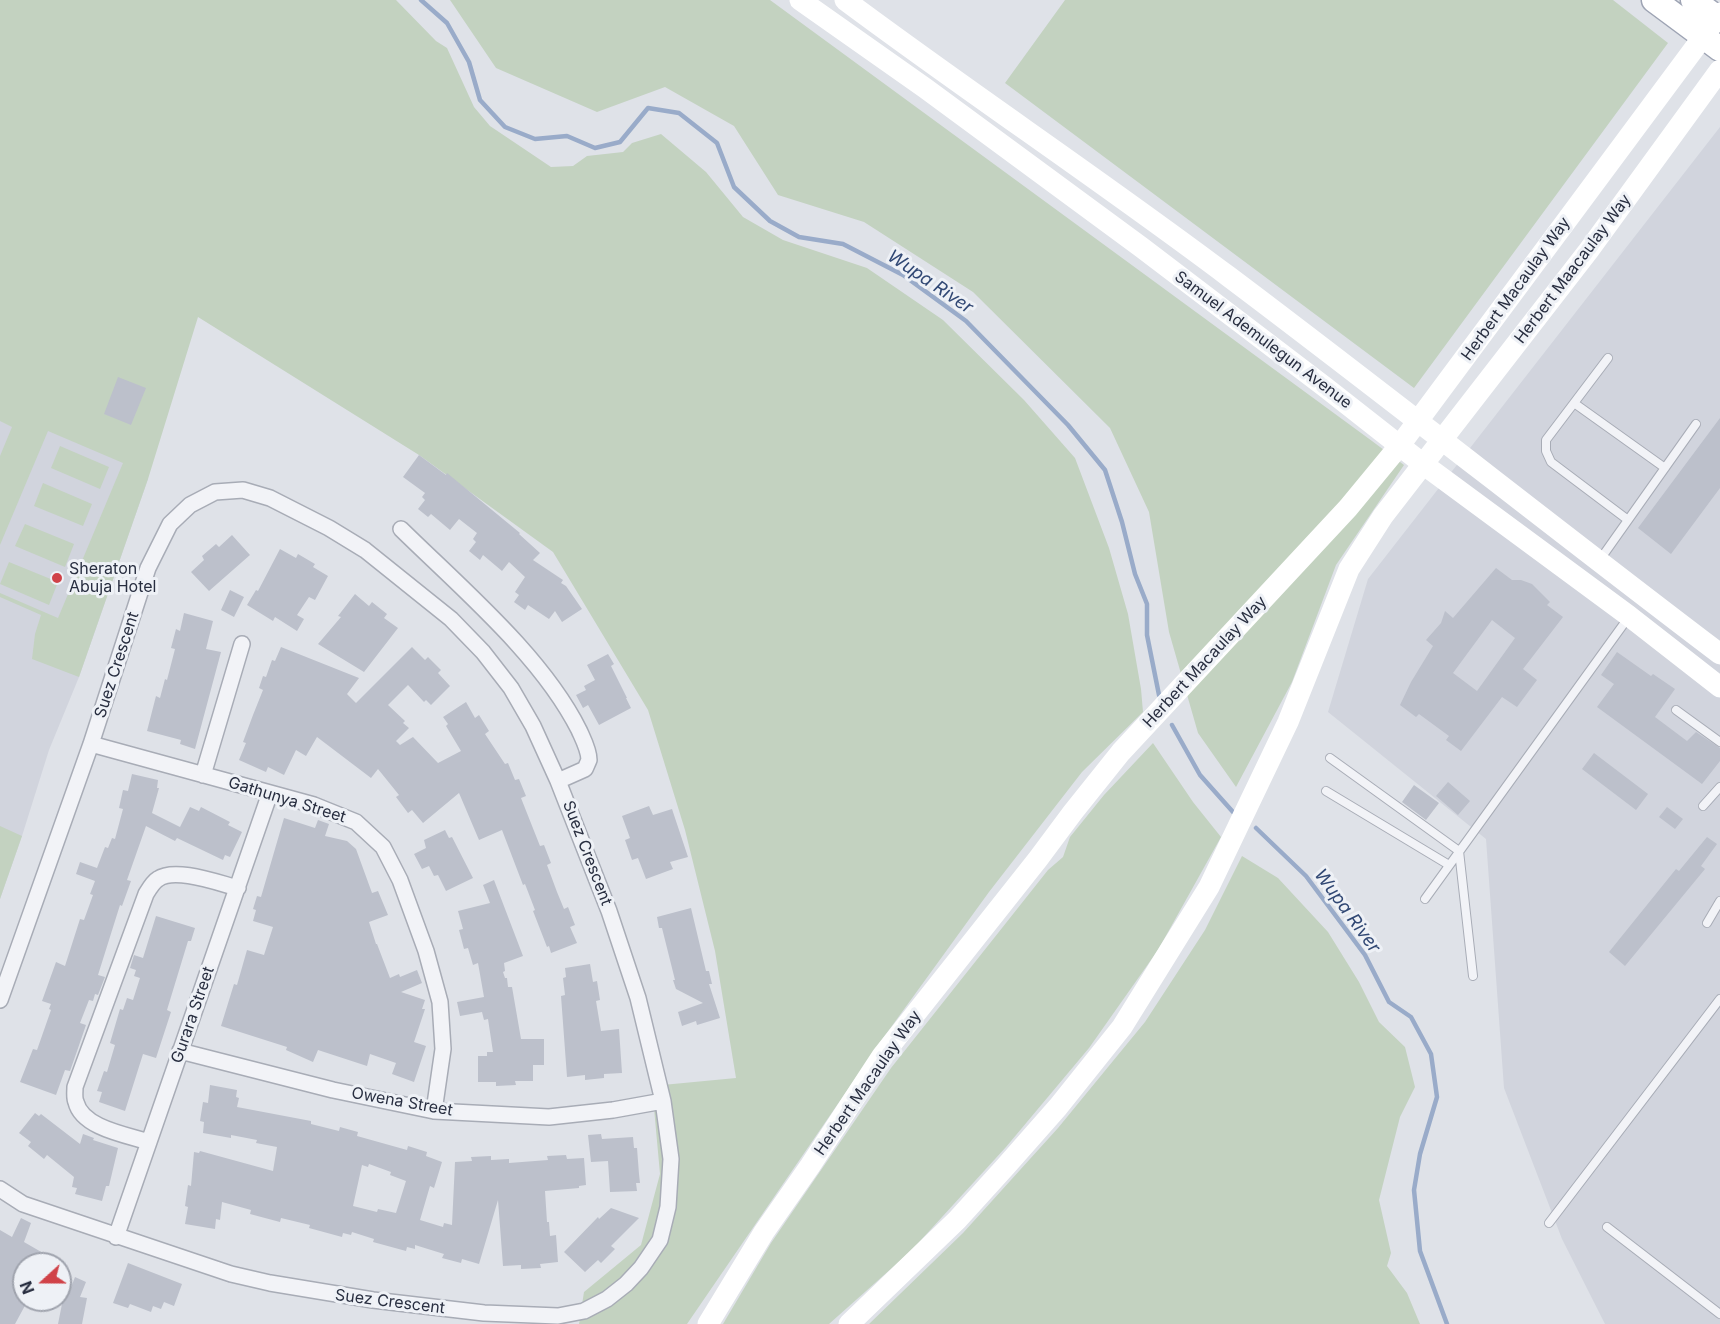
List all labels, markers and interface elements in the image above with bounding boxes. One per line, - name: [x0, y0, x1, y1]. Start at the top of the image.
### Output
- street label: Herbert Maacaulay Way: [1511, 191, 1635, 347]
- street label: Herbert Macaulay Way: [1458, 214, 1574, 364]
- water label: Wupa River: [883, 246, 977, 318]
- street label: Samuel Ademulegun Avenue: [1171, 267, 1355, 413]
- place label: Sheraton Abuja Hotel: [69, 559, 156, 597]
- marker: Sheraton Abuja Hotel: [50, 571, 64, 585]
- street label: Herbert Macaulay Way: [1139, 592, 1271, 732]
- street label: Suez Crescent: [91, 609, 143, 721]
- street label: Gathunya Street: [226, 773, 348, 827]
- street label: Suez Crescent: [558, 798, 616, 908]
- water label: Wupa River: [1309, 865, 1385, 957]
- street label: Gurara Street: [167, 964, 219, 1066]
- street label: Herbert Macaulay Way: [811, 1007, 925, 1159]
- street label: Owena Street: [350, 1084, 454, 1120]
- north arrow: [12, 1252, 72, 1312]
- text: N: [16, 1278, 39, 1297]
- street label: Suez Crescent: [334, 1286, 446, 1318]

